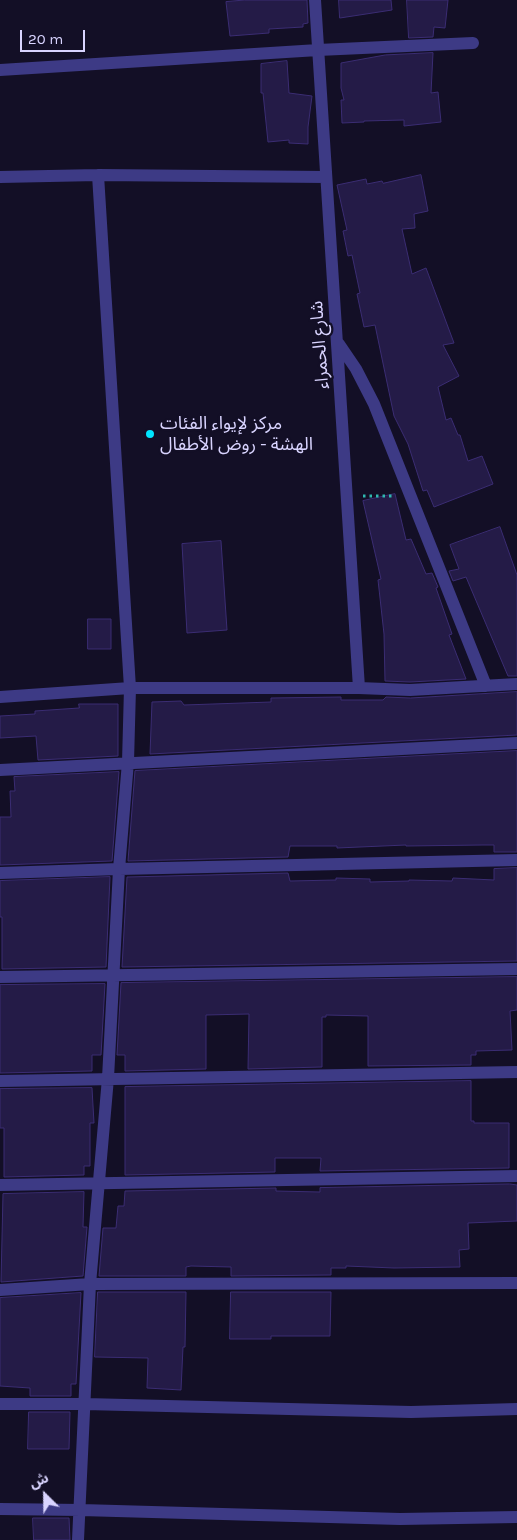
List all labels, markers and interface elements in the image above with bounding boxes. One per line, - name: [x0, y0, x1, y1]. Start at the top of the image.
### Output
- scale bar: [22, 20, 88, 52]
- text: 20 m: [28, 30, 63, 48]
- street label: شارع الحمراء: [306, 300, 334, 390]
- place label: مركز لإيواء الفئات الهشة - روض الأطفال: [160, 413, 313, 456]
- marker: مركز لإيواء الفئات الهشة - روض الأطفال: [144, 428, 156, 440]
- text: ش: [27, 1469, 51, 1492]
- north arrow: [20, 1470, 70, 1520]

